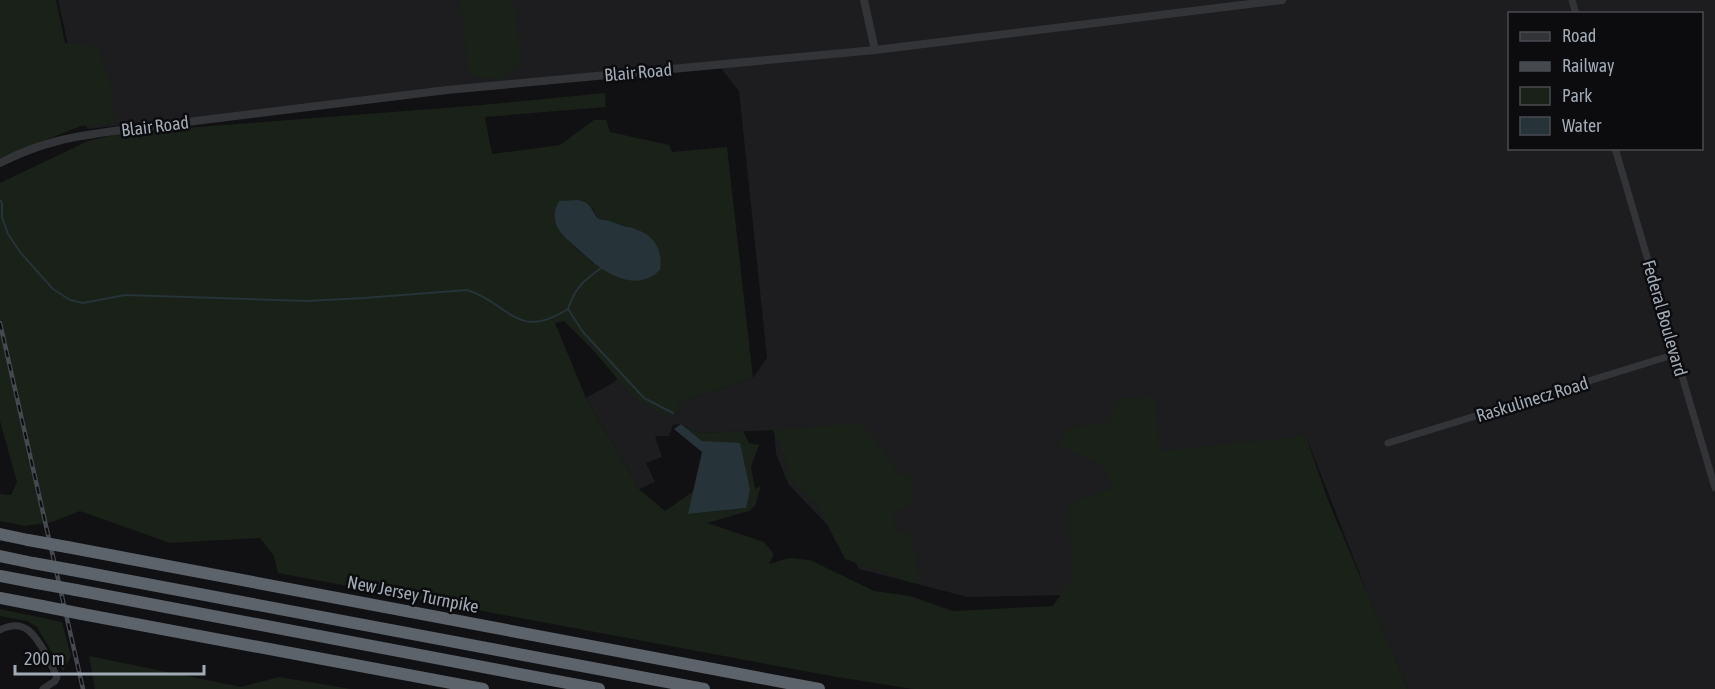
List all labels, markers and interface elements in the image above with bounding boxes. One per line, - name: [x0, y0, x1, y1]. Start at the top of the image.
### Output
- legend: [1508, 12, 1703, 150]
- text: Road: [1562, 25, 1596, 46]
- text: Railway: [1562, 55, 1614, 76]
- street label: Blair Road: [603, 59, 673, 85]
- text: Park: [1562, 85, 1592, 106]
- street label: Blair Road: [120, 111, 190, 141]
- text: Water: [1562, 115, 1602, 136]
- street label: Federal Boulevard: [1638, 257, 1692, 379]
- street label: Raskulinecz Road: [1473, 372, 1591, 426]
- street label: New Jersey Turnpike: [346, 571, 480, 617]
- scale bar: [15, 638, 204, 676]
- text: 200 m: [24, 648, 65, 669]

